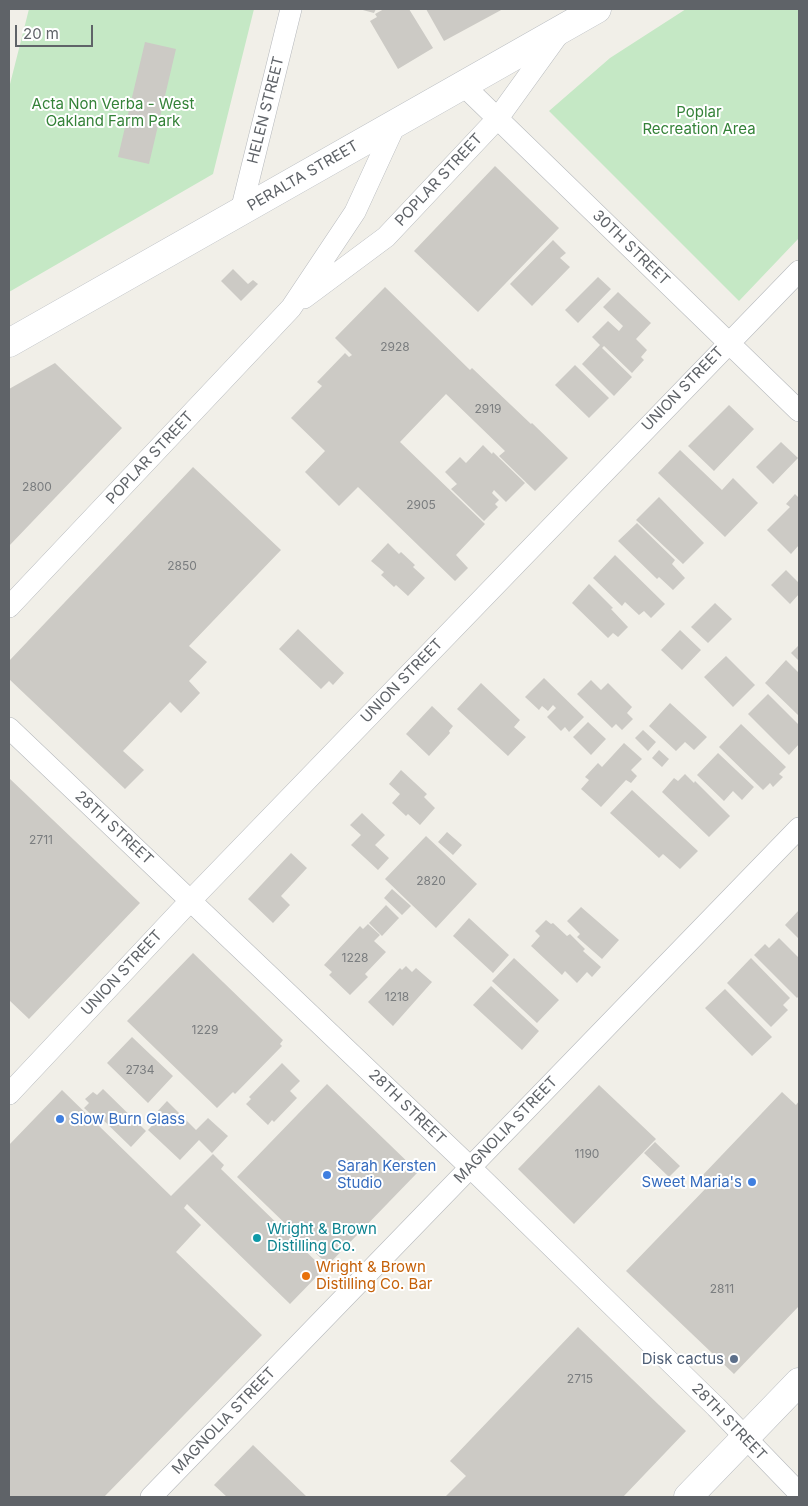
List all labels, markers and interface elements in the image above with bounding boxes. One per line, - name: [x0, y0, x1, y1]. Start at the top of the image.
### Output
- scale bar: [18, 15, 95, 47]
- text: 20 m: [23, 24, 59, 43]
- street label: HELEN STREET: [244, 55, 288, 165]
- park label: Acta Non Verba - West Oakland Farm Park: [32, 95, 194, 130]
- park label: Poplar Recreation Area: [642, 103, 756, 138]
- street label: POPLAR STREET: [391, 130, 487, 230]
- street label: PERALTA STREET: [244, 137, 362, 215]
- street label: 30TH STREET: [589, 207, 673, 289]
- house number: 2928: [380, 340, 410, 354]
- street label: UNION STREET: [638, 343, 728, 435]
- house number: 2919: [474, 402, 502, 416]
- street label: POPLAR STREET: [102, 408, 198, 508]
- house number: 2800: [22, 480, 52, 494]
- house number: 2905: [406, 498, 436, 512]
- house number: 2850: [167, 559, 197, 573]
- street label: UNION STREET: [357, 635, 447, 727]
- street label: 28TH STREET: [71, 787, 157, 869]
- house number: 2711: [29, 833, 53, 847]
- house number: 2820: [416, 874, 446, 888]
- street label: UNION STREET: [78, 927, 166, 1019]
- house number: 1228: [342, 951, 368, 965]
- house number: 1218: [385, 990, 409, 1004]
- house number: 1229: [192, 1023, 218, 1037]
- house number: 2734: [125, 1063, 155, 1077]
- street label: 28TH STREET: [365, 1066, 449, 1148]
- street label: MAGNOLIA STREET: [451, 1073, 561, 1187]
- place label: Slow Burn Glass: [70, 1110, 185, 1128]
- marker: Slow Burn Glass: [54, 1113, 66, 1125]
- house number: 1190: [575, 1147, 599, 1161]
- place label: Sarah Kersten Studio: [337, 1157, 436, 1192]
- marker: Sarah Kersten Studio: [321, 1169, 333, 1181]
- place label: Sweet Maria's: [641, 1173, 742, 1191]
- marker: Sweet Maria's: [746, 1176, 758, 1188]
- place label: Wright & Brown Distilling Co.: [267, 1220, 377, 1255]
- marker: Wright & Brown Distilling Co.: [251, 1232, 263, 1244]
- place label: Wright & Brown Distilling Co. Bar: [316, 1258, 432, 1293]
- marker: Wright & Brown Distilling Co. Bar: [300, 1270, 312, 1282]
- house number: 2811: [710, 1282, 734, 1296]
- place label: Disk cactus: [642, 1350, 724, 1368]
- marker: Disk cactus: [728, 1353, 740, 1365]
- street label: MAGNOLIA STREET: [169, 1364, 279, 1478]
- house number: 2715: [567, 1372, 593, 1386]
- street label: 28TH STREET: [688, 1380, 770, 1464]

